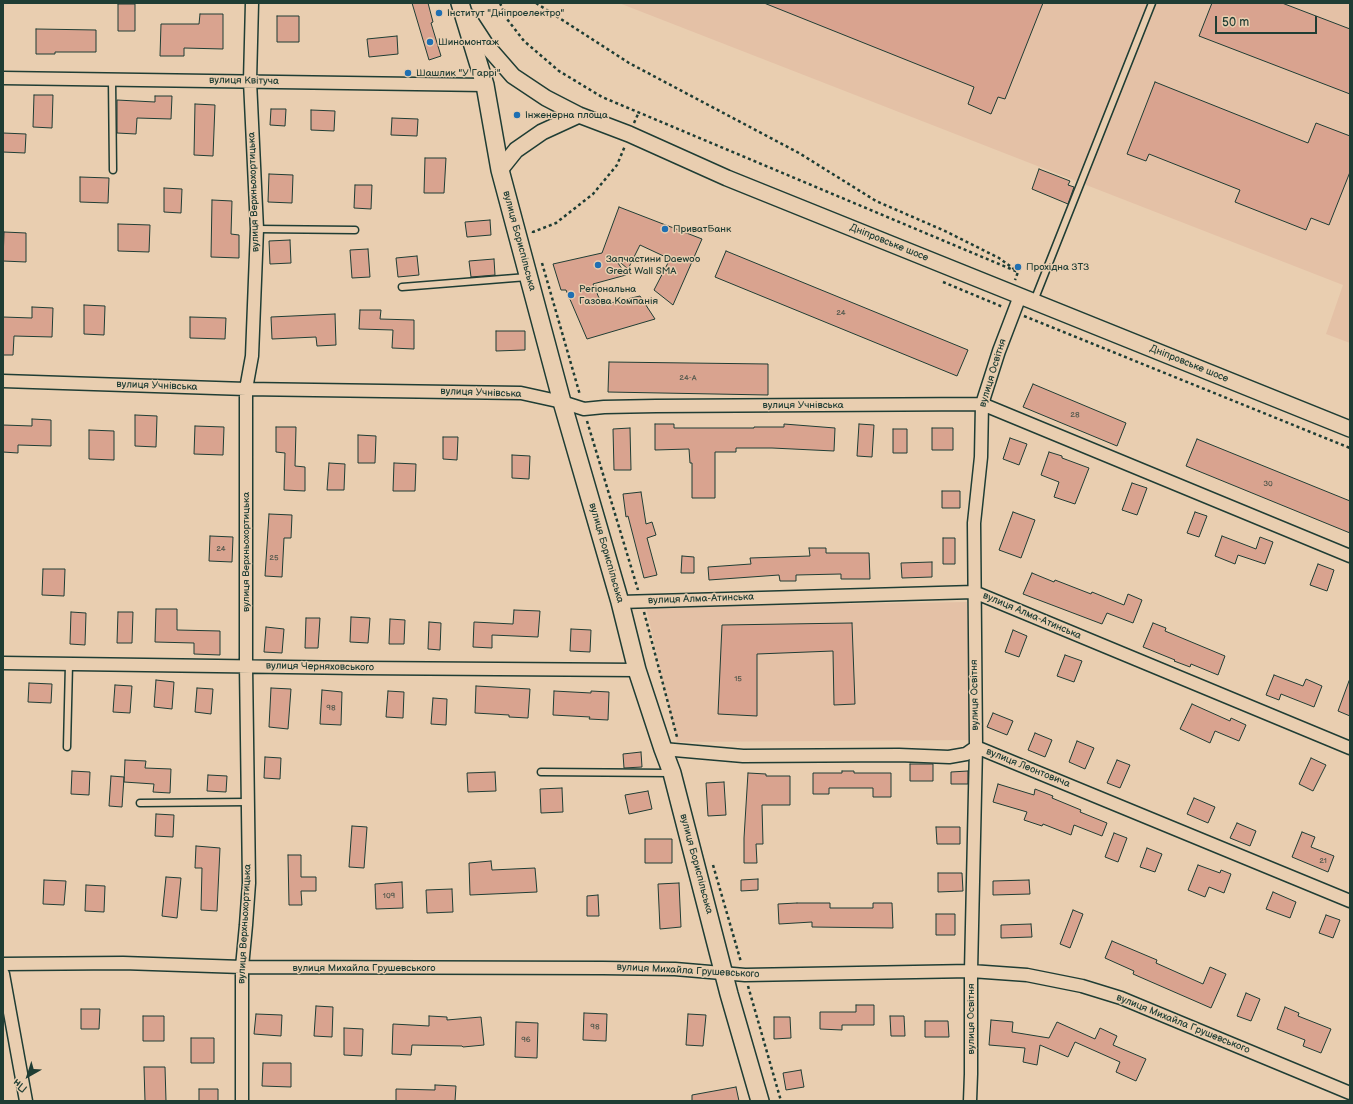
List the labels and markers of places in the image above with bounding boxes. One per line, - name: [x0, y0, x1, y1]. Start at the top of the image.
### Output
- place label: Інститут "Дніпроелектро": [447, 7, 564, 19]
- marker: Інститут "Дніпроелектро": [434, 8, 444, 18]
- place label: Шиномонтаж: [438, 36, 499, 48]
- marker: Шиномонтаж: [425, 37, 435, 47]
- place label: Шашлик "У Гаррі": [416, 67, 500, 79]
- marker: Шашлик "У Гаррі": [403, 68, 413, 78]
- place label: Інженерна площа: [525, 109, 608, 121]
- marker: Інженерна площа: [512, 110, 522, 120]
- place label: ПриватБанк: [673, 223, 731, 235]
- marker: ПриватБанк: [660, 224, 670, 234]
- place label: Запчастини Daewoo Great Wall SMA: [606, 253, 700, 276]
- marker: Запчастини Daewoo Great Wall SMA: [593, 260, 603, 270]
- place label: Прохідна ЗТЗ: [1026, 261, 1089, 273]
- marker: Прохідна ЗТЗ: [1013, 262, 1023, 272]
- place label: Регіональна Газова Компанія: [579, 283, 658, 306]
- marker: Регіональна Газова Компанія: [566, 290, 576, 300]

